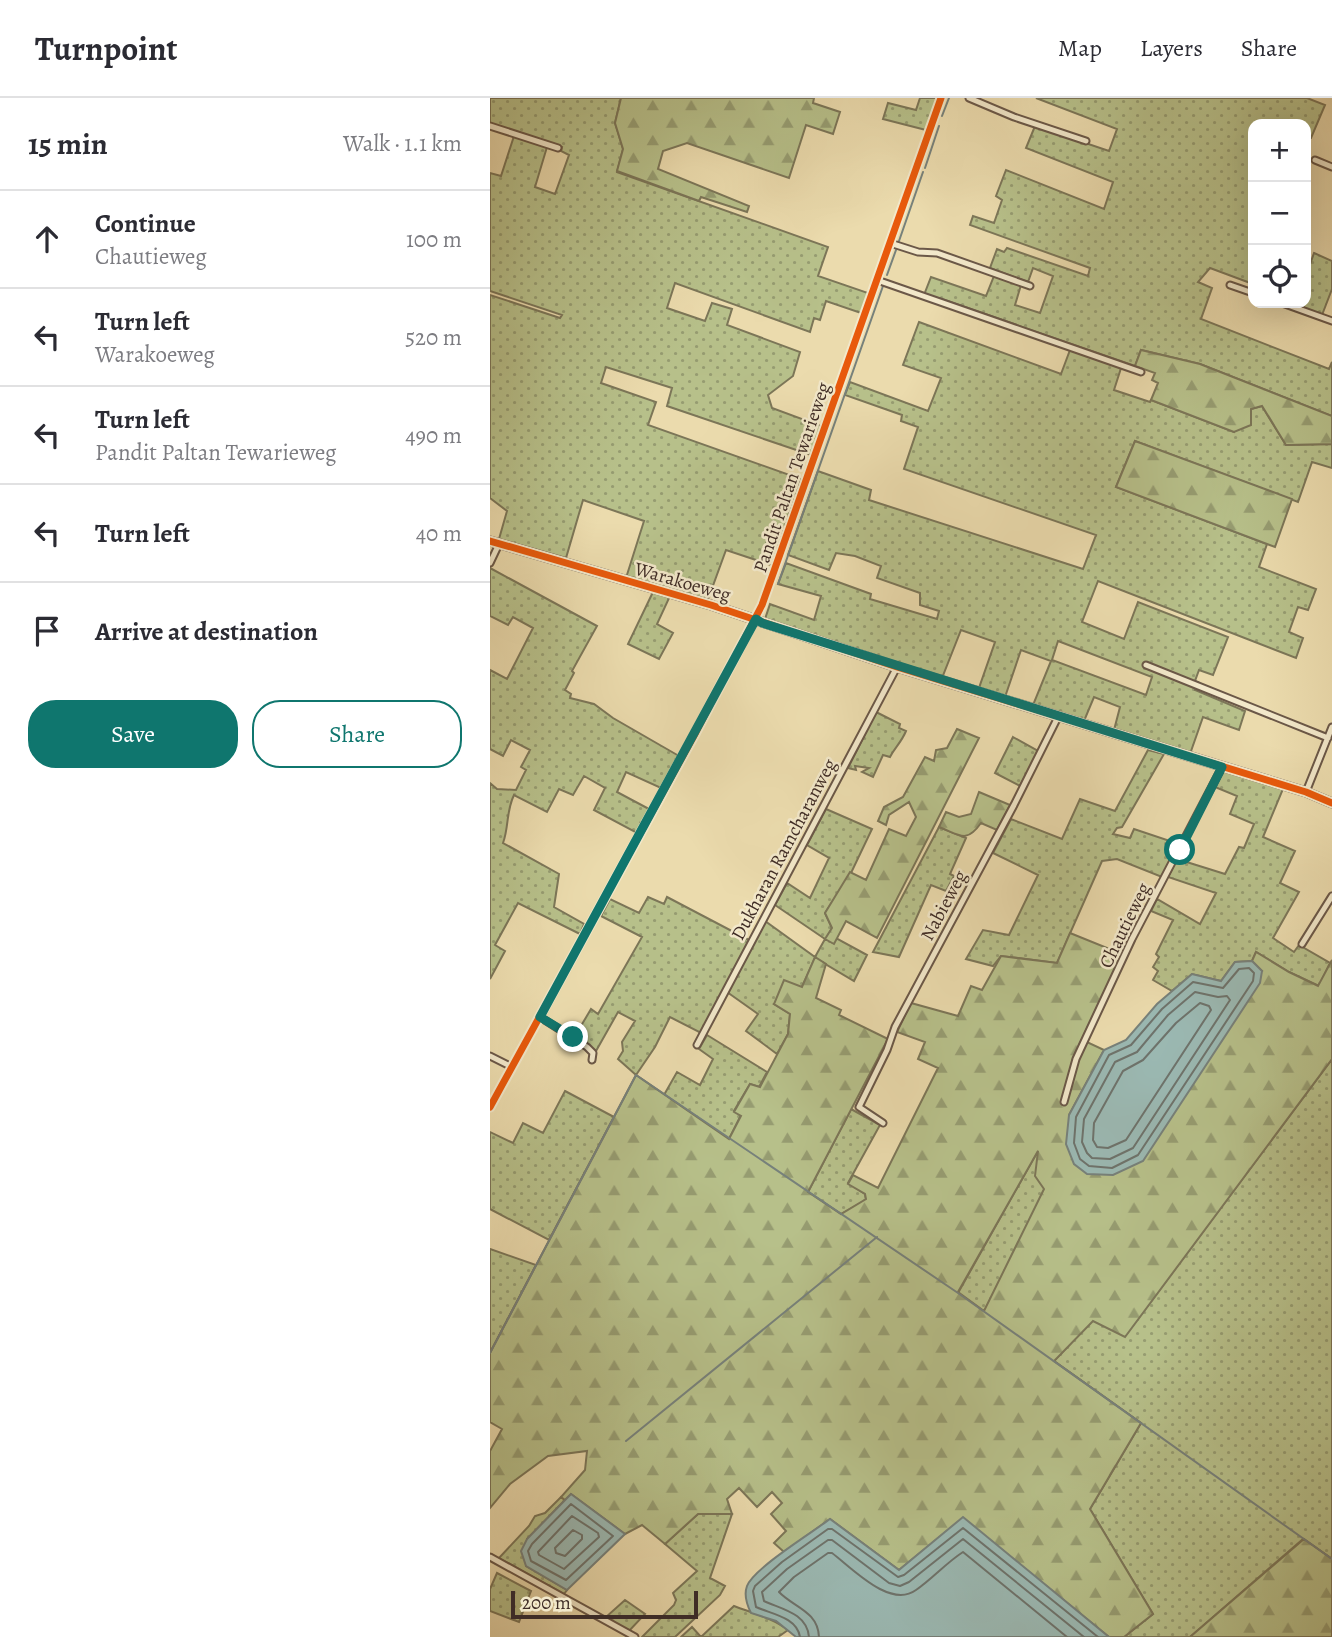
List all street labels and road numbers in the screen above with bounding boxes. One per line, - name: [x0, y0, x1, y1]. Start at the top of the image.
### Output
- street label: Pandit Paltan Tewarieweg: [747, 378, 837, 576]
- street label: Warakoeweg: [631, 556, 734, 608]
- street label: Dukharan Ramcharanweg: [725, 754, 843, 945]
- street label: Nabieweg: [914, 865, 974, 945]
- street label: Chautieweg: [1093, 878, 1157, 973]

